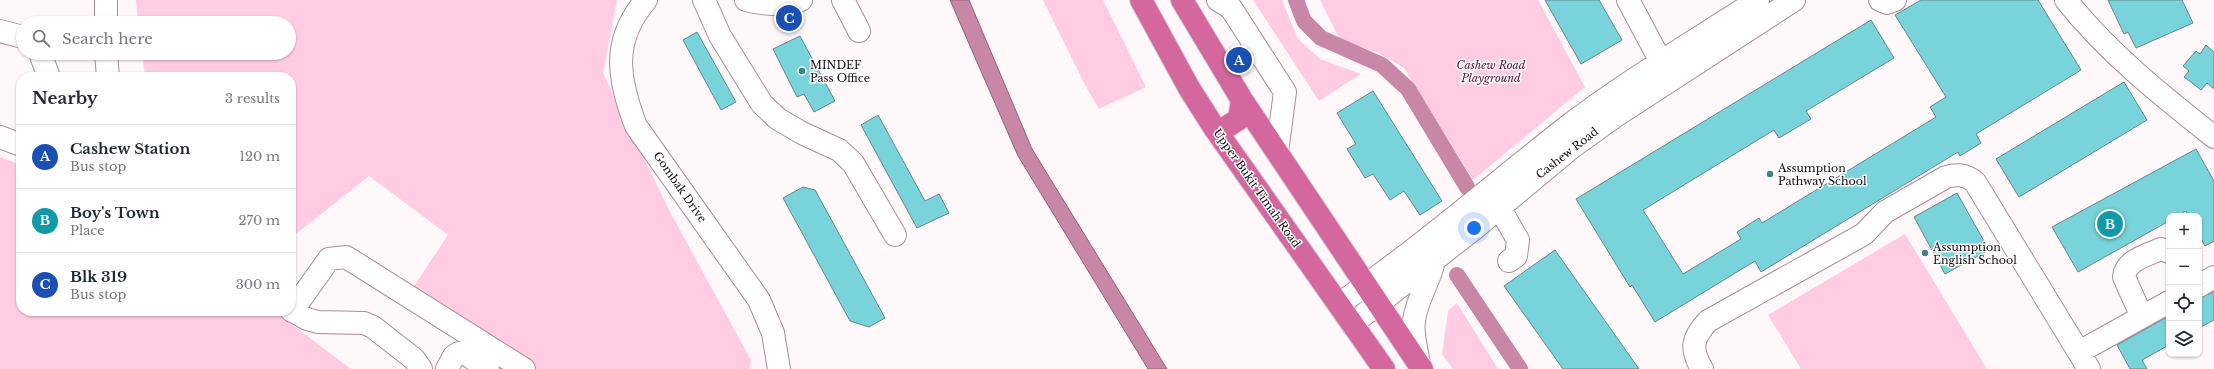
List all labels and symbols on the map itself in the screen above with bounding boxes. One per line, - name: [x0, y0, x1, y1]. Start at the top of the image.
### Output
- pin: C: [776, 3, 802, 33]
- pin: A: [1226, 45, 1252, 75]
- place label: MINDEF Pass Office: [810, 58, 870, 85]
- park label: Cashew Road Playground: [1457, 58, 1526, 85]
- marker: MINDEF Pass Office: [797, 66, 807, 76]
- street label: Cashew Road: [1533, 124, 1601, 182]
- street label: Upper Bukit Timah Road: [1211, 126, 1304, 251]
- street label: Gombak Drive: [650, 149, 710, 225]
- place label: Assumption Pathway School: [1777, 161, 1867, 188]
- marker: Assumption Pathway School: [1765, 169, 1775, 179]
- pin: B: [2097, 209, 2123, 239]
- your location: [1464, 218, 1484, 238]
- place label: Assumption English School: [1932, 240, 2017, 267]
- marker: Assumption English School: [1920, 248, 1930, 258]

